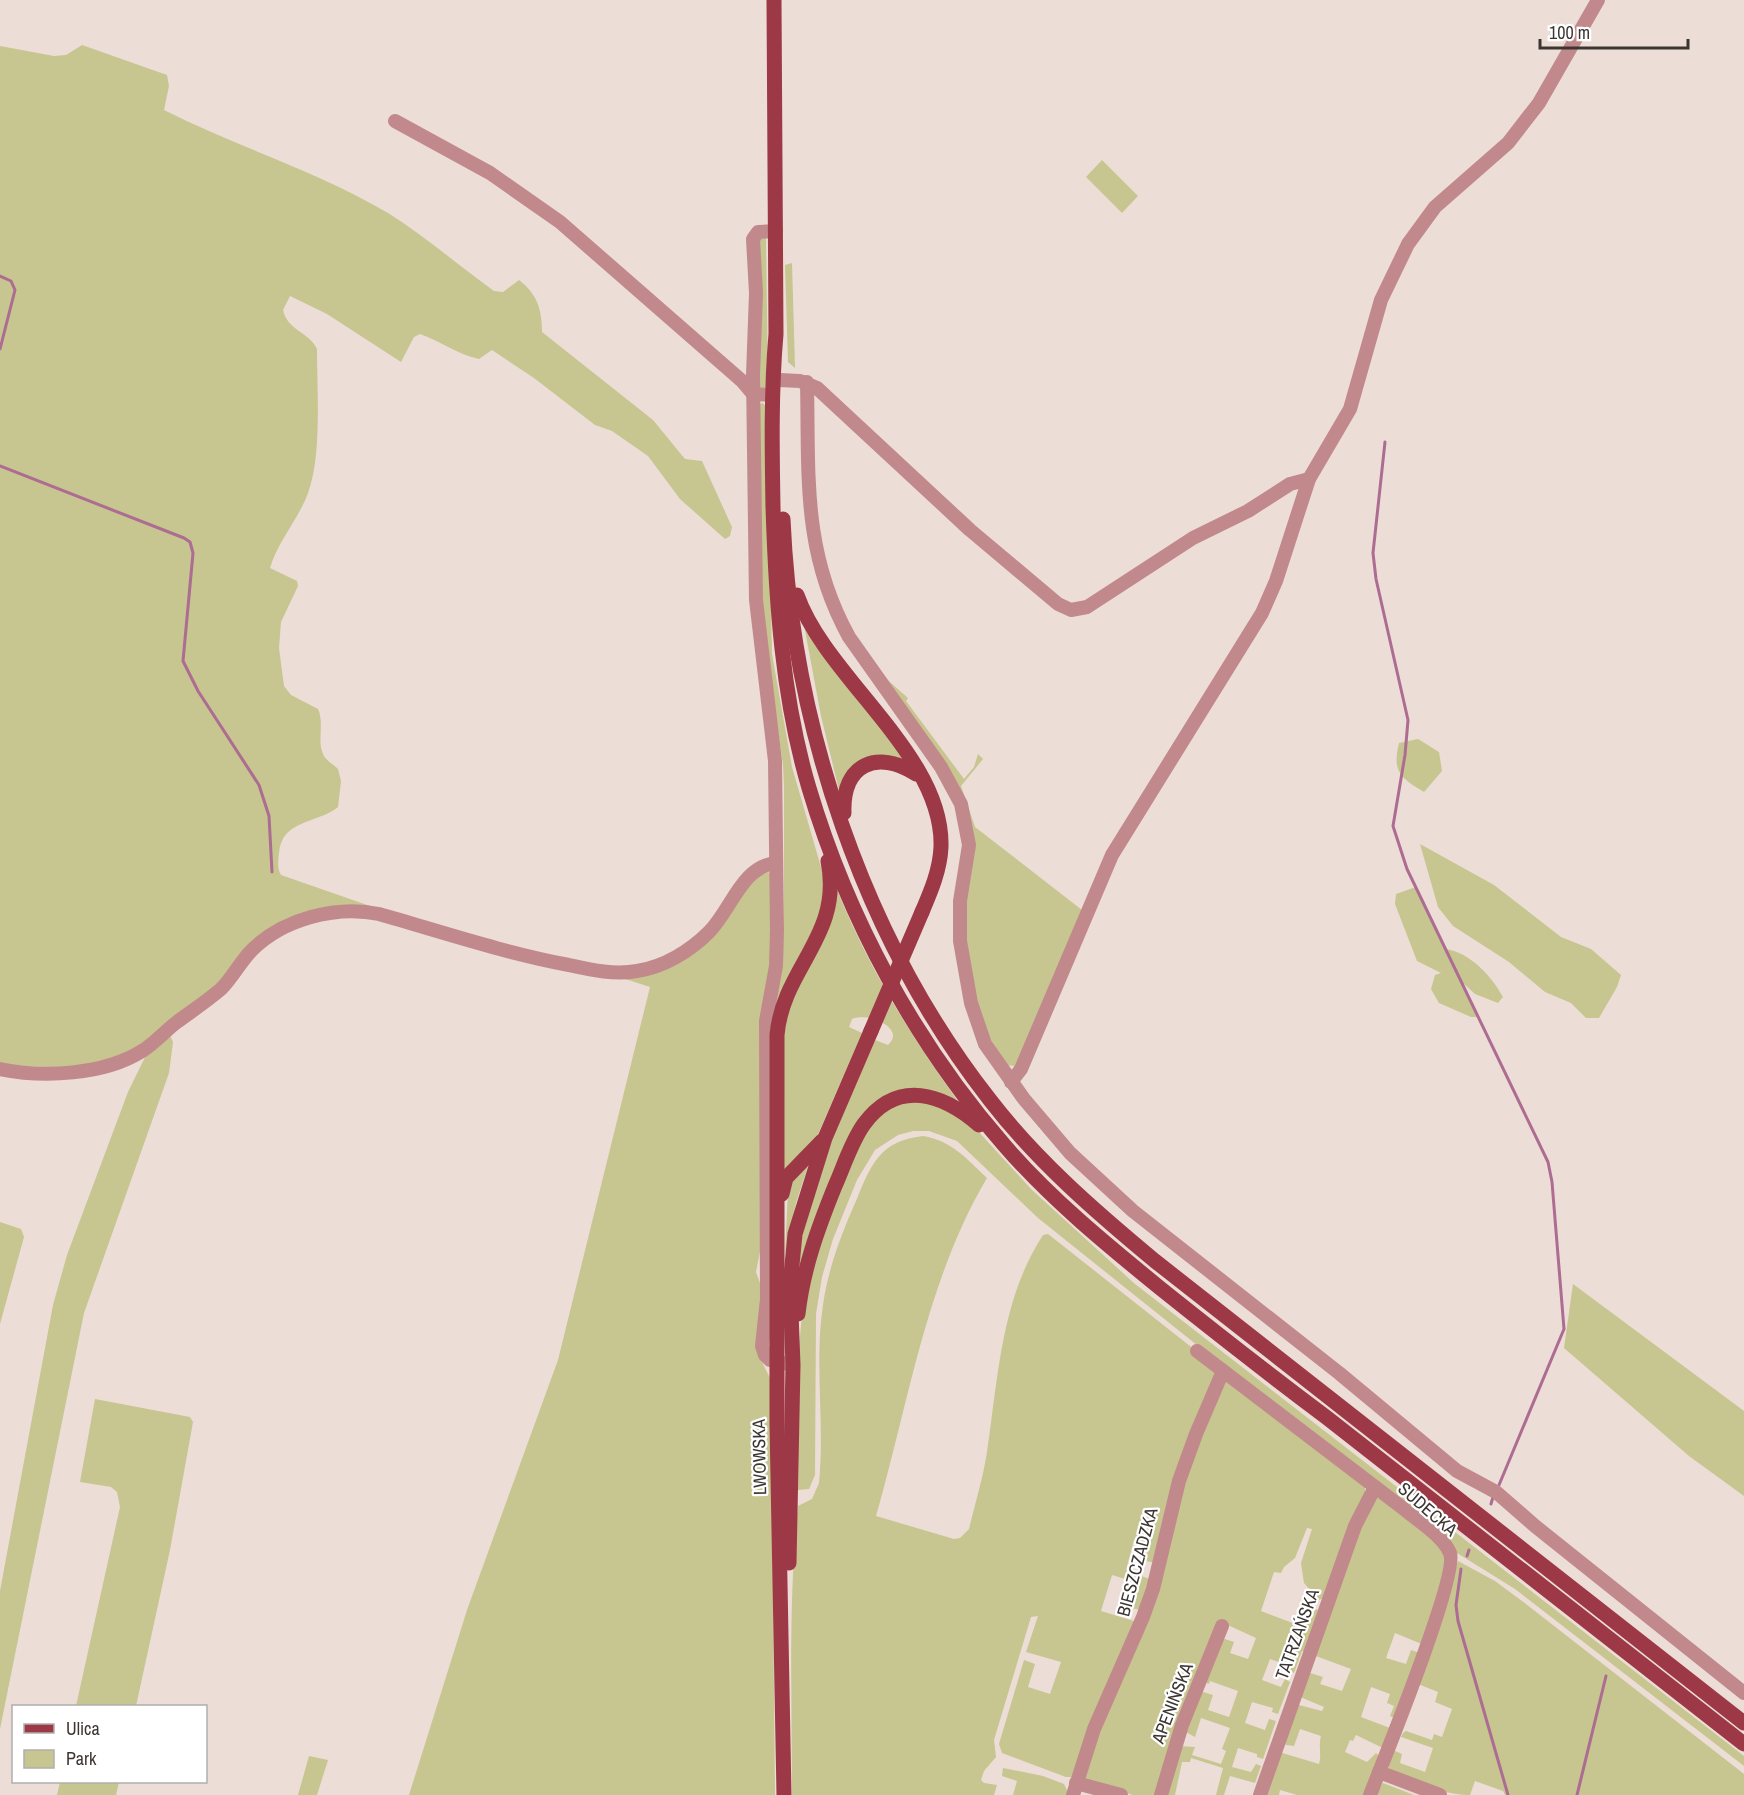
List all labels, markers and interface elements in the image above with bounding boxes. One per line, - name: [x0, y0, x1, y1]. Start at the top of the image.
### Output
- scale bar: [1540, 12, 1688, 50]
- text: 100 m: [1549, 20, 1590, 45]
- street label: LWOWSKA: [746, 1419, 772, 1495]
- street label: SUDECKA: [1393, 1476, 1463, 1542]
- street label: BIESZCZADZKA: [1110, 1505, 1164, 1619]
- street label: TATRZAŃSKA: [1269, 1585, 1325, 1683]
- street label: APENIŃSKA: [1145, 1659, 1199, 1748]
- legend: [12, 1705, 207, 1783]
- text: Ulica: [66, 1716, 100, 1741]
- text: Park: [66, 1746, 97, 1771]

